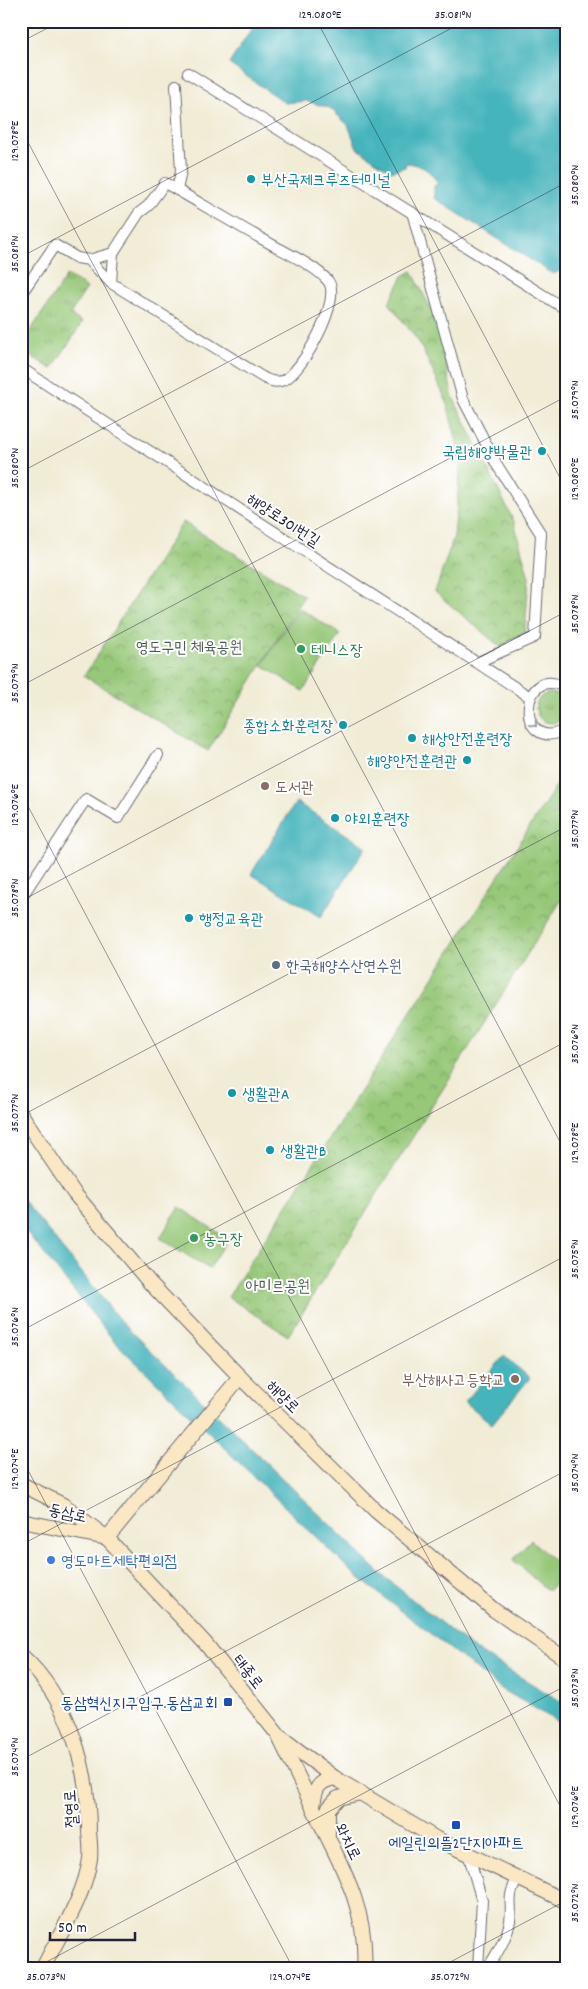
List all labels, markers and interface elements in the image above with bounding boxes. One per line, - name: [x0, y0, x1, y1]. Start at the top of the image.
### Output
- text: 129.080°E: [299, 7, 342, 24]
- text: 35.081°N: [435, 7, 471, 24]
- text: 129.078°E: [7, 120, 24, 161]
- text: 35.080°N: [567, 165, 584, 205]
- place label: 부산국제크루즈터미널: [261, 170, 390, 193]
- marker: 부산국제크루즈터미널: [245, 173, 257, 185]
- text: 35.081°N: [7, 236, 24, 272]
- text: 35.079°N: [567, 380, 584, 420]
- place label: 국립해양박물관: [442, 442, 532, 465]
- marker: 국립해양박물관: [536, 445, 548, 457]
- text: 35.080°N: [7, 448, 24, 488]
- text: 129.080°E: [567, 457, 584, 500]
- street label: 해양로301번길: [241, 489, 324, 554]
- text: 35.078°N: [567, 595, 584, 633]
- park label: 영도구민 체육공원: [136, 637, 242, 660]
- place label: 테니스장: [311, 640, 363, 663]
- marker: 테니스장: [295, 643, 307, 655]
- text: 35.079°N: [7, 663, 24, 703]
- place label: 종합소화훈련장: [243, 716, 333, 739]
- marker: 종합소화훈련장: [337, 719, 349, 731]
- one-way arrow: [528, 719, 537, 728]
- place label: 해상안전훈련장: [422, 729, 512, 752]
- marker: 해상안전훈련장: [406, 732, 418, 744]
- place label: 해양안전훈련관: [367, 751, 457, 774]
- marker: 해양안전훈련관: [461, 754, 473, 766]
- place label: 도서관: [275, 777, 314, 800]
- marker: 도서관: [259, 780, 271, 792]
- text: 129.076°E: [7, 784, 24, 826]
- place label: 야외훈련장: [345, 809, 410, 832]
- text: 35.077°N: [567, 810, 584, 848]
- marker: 야외훈련장: [329, 812, 341, 824]
- text: 35.078°N: [7, 879, 24, 917]
- place label: 행정교육관: [199, 909, 264, 932]
- marker: 행정교육관: [183, 912, 195, 924]
- place label: 한국해양수산연수원: [286, 956, 402, 979]
- marker: 한국해양수산연수원: [270, 959, 282, 971]
- text: 35.076°N: [567, 1024, 584, 1064]
- place label: 생활관A: [242, 1084, 290, 1107]
- marker: 생활관A: [226, 1087, 238, 1099]
- text: 35.077°N: [7, 1094, 24, 1132]
- text: 129.078°E: [567, 1122, 584, 1163]
- place label: 생활관B: [280, 1141, 326, 1164]
- marker: 생활관B: [264, 1144, 276, 1156]
- place label: 농구장: [204, 1229, 243, 1252]
- marker: 농구장: [188, 1232, 200, 1244]
- text: 35.075°N: [567, 1239, 584, 1279]
- park label: 아미르공원: [246, 1276, 310, 1299]
- text: 35.076°N: [7, 1307, 24, 1347]
- place label: 부산해사고등학교: [402, 1370, 505, 1393]
- marker: 부산해사고등학교: [509, 1373, 521, 1385]
- street label: 해양로: [260, 1376, 304, 1420]
- text: 129.074°E: [7, 1448, 24, 1489]
- text: 35.074°N: [567, 1454, 584, 1492]
- street label: 동삼로: [46, 1499, 89, 1530]
- place label: 영도마트세탁편의점: [61, 1551, 177, 1574]
- marker: 영도마트세탁편의점: [45, 1554, 57, 1566]
- street label: 태종로: [226, 1650, 268, 1695]
- text: 35.073°N: [567, 1668, 584, 1708]
- place label: 동삼혁신지구입구.동삼교회: [61, 1693, 218, 1716]
- marker: 동삼혁신지구입구.동삼교회: [222, 1696, 234, 1708]
- text: 35.074°N: [7, 1738, 24, 1776]
- text: 129.076°E: [567, 1786, 584, 1828]
- street label: 절영로: [60, 1789, 85, 1829]
- marker: 에일린의뜰2단지아파트: [450, 1819, 462, 1831]
- street label: 와치로: [328, 1820, 366, 1864]
- place label: 에일린의뜰2단지아파트: [388, 1833, 524, 1856]
- text: 35.072°N: [567, 1883, 584, 1923]
- scale bar: [50, 1909, 135, 1941]
- text: 50 m: [58, 1918, 87, 1940]
- text: 35.073°N: [26, 1969, 66, 1986]
- text: 129.074°E: [270, 1969, 311, 1986]
- text: 35.072°N: [430, 1969, 470, 1986]

